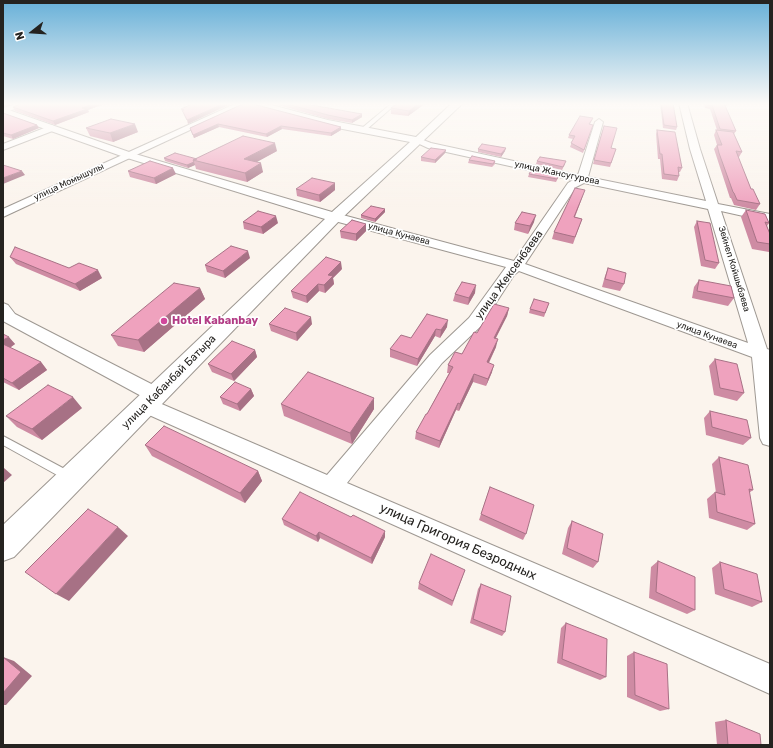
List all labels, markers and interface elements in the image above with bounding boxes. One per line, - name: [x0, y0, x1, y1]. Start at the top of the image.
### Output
- north arrow: [12, 12, 52, 52]
- text: N: [13, 30, 27, 41]
- street label: улица Жансугурова: [513, 159, 601, 187]
- street label: улица Момышулы: [32, 161, 106, 203]
- street label: улица Кунаева: [367, 221, 431, 247]
- street label: Зейнеп Койшыбаева: [716, 225, 752, 313]
- street label: улица Жексенбаева: [472, 228, 546, 322]
- place label: Hotel Kabanbay: [172, 314, 258, 328]
- marker: Hotel Kabanbay: [159, 316, 169, 326]
- street label: улица Кунаева: [675, 319, 739, 351]
- street label: улица Кабанбай Батыра: [119, 332, 219, 432]
- street label: улица Григория Безродных: [377, 500, 539, 584]

